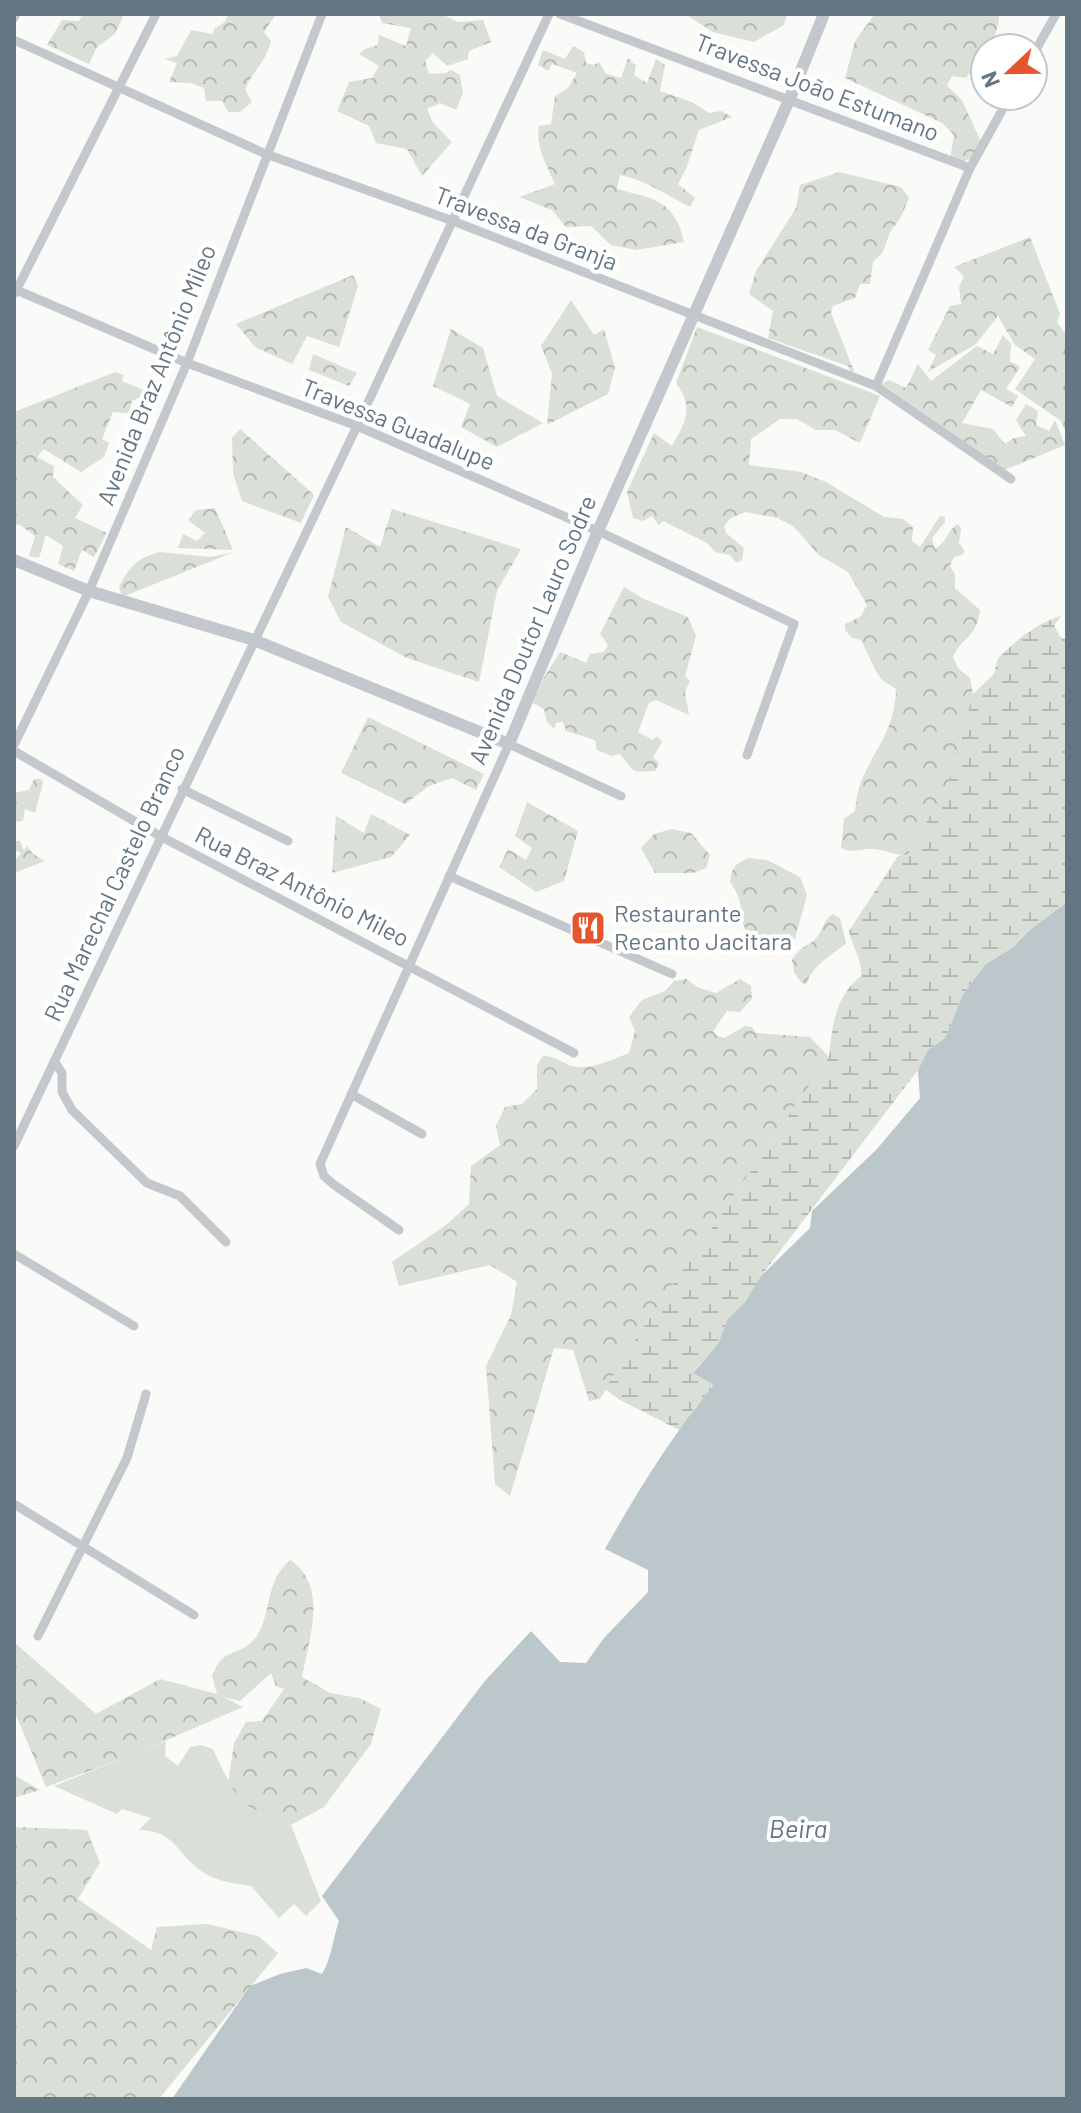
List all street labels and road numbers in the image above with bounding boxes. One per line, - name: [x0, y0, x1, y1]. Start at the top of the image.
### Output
- street label: Travessa João Estumano: [691, 27, 944, 147]
- street label: Travessa da Granja: [431, 179, 622, 276]
- street label: Avenida Braz Antônio Mileo: [90, 240, 221, 509]
- street label: Travessa Guadalupe: [298, 372, 500, 476]
- street label: Avenida Doutor Lauro Sodre: [462, 490, 602, 768]
- street label: Rua Marechal Castelo Branco: [37, 741, 190, 1026]
- street label: Rua Braz Antônio Mileo: [191, 819, 415, 952]

